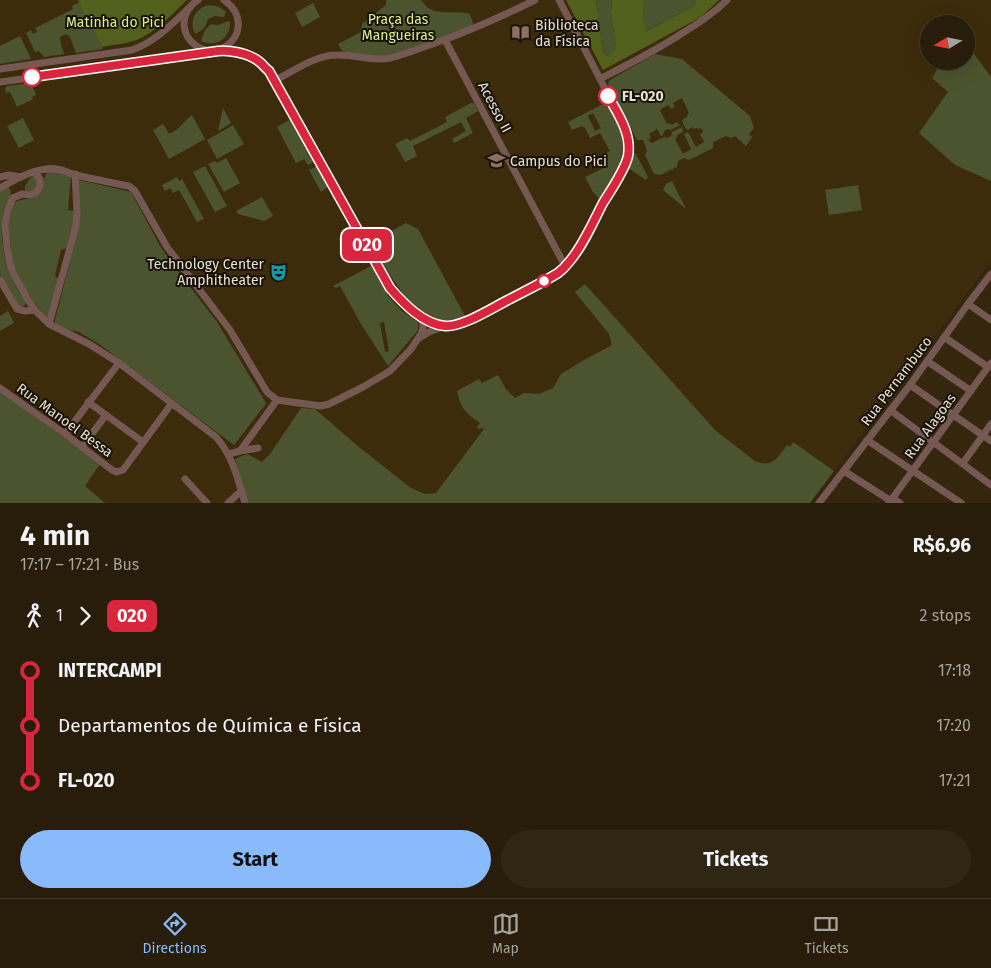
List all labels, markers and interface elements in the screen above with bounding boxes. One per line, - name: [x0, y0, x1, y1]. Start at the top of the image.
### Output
- park label: Praça das Mangueiras: [362, 11, 435, 44]
- park label: Matinha do Pici: [66, 14, 164, 31]
- north arrow: [920, 15, 975, 70]
- map controls: [920, 15, 975, 70]
- place label: Biblioteca da Física: [535, 17, 599, 50]
- library icon: Biblioteca da Física: [511, 23, 531, 43]
- unlabelled marker: [22, 67, 42, 87]
- street label: Acesso II: [474, 79, 515, 136]
- marker: FL-020: [598, 86, 618, 106]
- place label: FL-020: [622, 88, 664, 105]
- school or university icon: Campus do Pici: [486, 151, 506, 171]
- place label: Campus do Pici: [510, 153, 607, 170]
- line badge: 020: [338, 229, 396, 261]
- text: 020: [352, 234, 382, 256]
- place label: Technology Center Amphitheater: [147, 256, 265, 289]
- theatre icon: Technology Center Amphitheater: [268, 262, 288, 282]
- unlabelled marker: [537, 274, 551, 288]
- street label: Rua Pernambuco: [857, 333, 936, 429]
- street label: Rua Manoel Bessa: [13, 380, 116, 461]
- street label: Rua Alagoas: [901, 390, 960, 462]
- text: 4 min: [20, 519, 90, 552]
- text: R$6.96: [913, 534, 971, 557]
- text: 17:17 – 17:21 · Bus: [20, 555, 139, 574]
- icon: walk: [20, 602, 48, 630]
- icon: forward: [71, 602, 99, 630]
- text: 020: [117, 605, 147, 627]
- text: 1: [56, 606, 63, 625]
- text: 2 stops: [920, 606, 971, 625]
- text: INTERCAMPI: [58, 659, 162, 682]
- text: 17:18: [938, 661, 971, 680]
- text: Departamentos de Química e Física: [58, 714, 362, 737]
- text: 17:20: [936, 716, 971, 735]
- text: FL-020: [58, 769, 115, 792]
- text: 17:21: [939, 771, 971, 790]
- button: Start: [20, 830, 491, 888]
- button: Tickets: [501, 830, 971, 888]
- tab: Directions: [142, 910, 207, 957]
- tab: Map: [492, 910, 520, 957]
- tab: Tickets: [804, 910, 849, 957]

